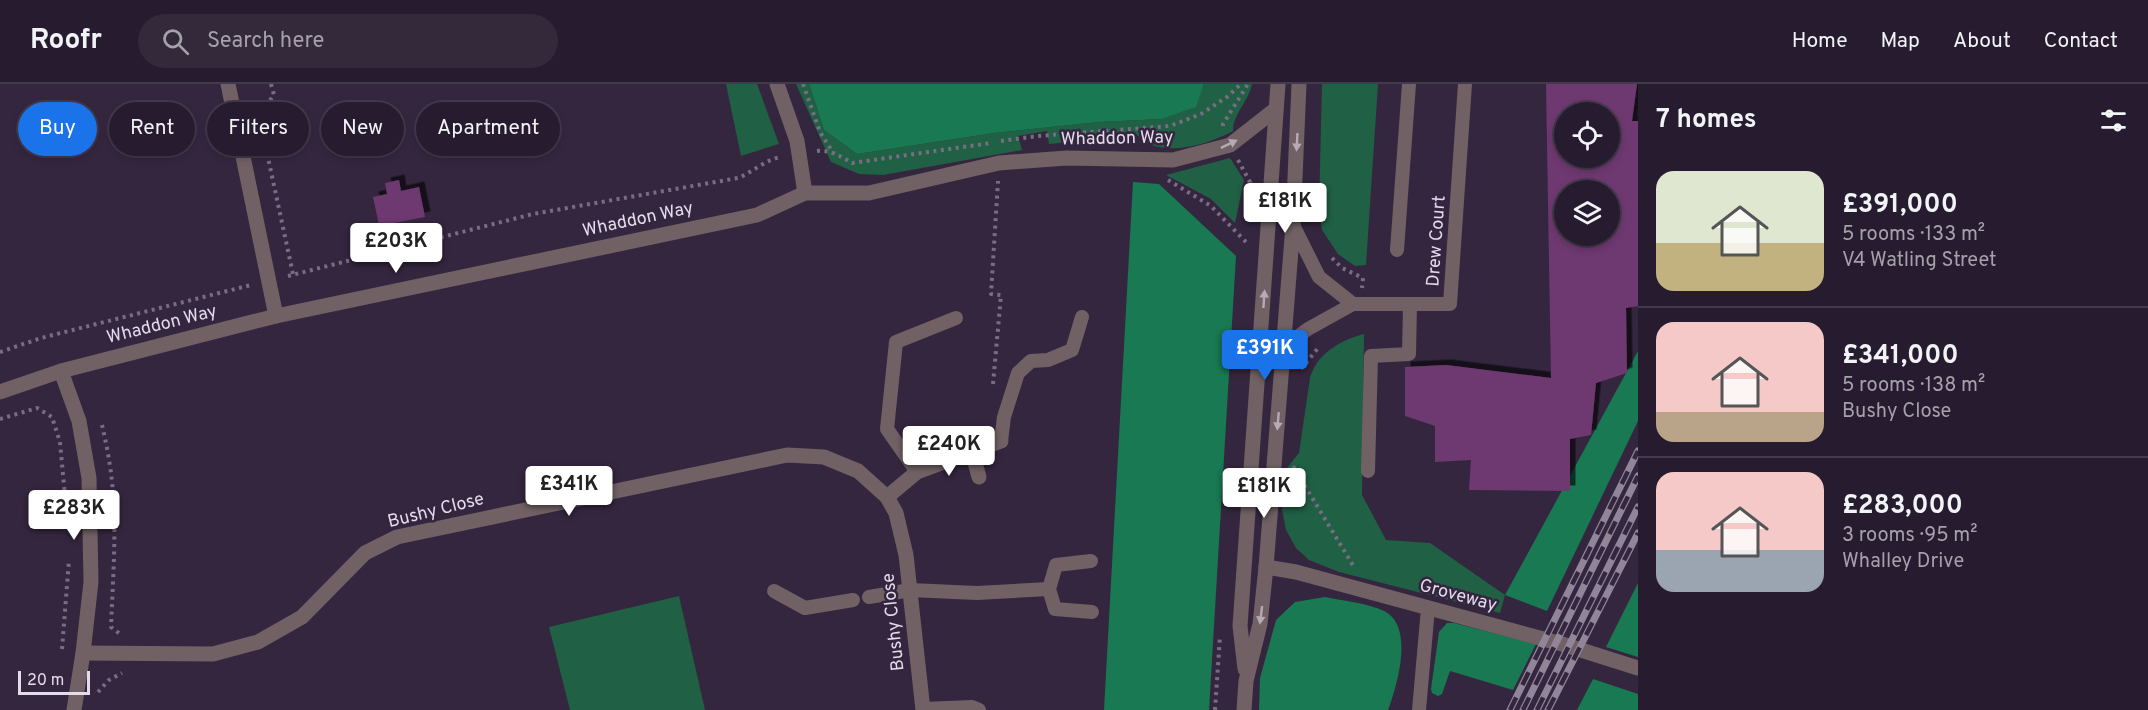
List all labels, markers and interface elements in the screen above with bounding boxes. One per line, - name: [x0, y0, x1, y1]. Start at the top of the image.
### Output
- search box: [138, 14, 558, 68]
- text: Roofr: [30, 23, 102, 59]
- icon: search: [159, 25, 192, 58]
- text: Search here: [207, 28, 324, 55]
- text: Home: [1792, 28, 1848, 55]
- text: Map: [1881, 28, 1920, 55]
- text: About: [1953, 28, 2011, 55]
- text: Contact: [2044, 28, 2118, 55]
- chip: Buy: [18, 102, 97, 156]
- chip: Rent: [109, 102, 195, 156]
- chip: Filters: [207, 102, 309, 156]
- chip: New: [321, 102, 404, 156]
- chip: Apartment: [416, 102, 560, 156]
- map controls: [1554, 102, 1620, 246]
- button: locate: [1554, 102, 1620, 168]
- text: 7 homes: [1656, 104, 1756, 137]
- icon: filters: [2097, 104, 2130, 137]
- street label: Whaddon Way: [1060, 127, 1174, 151]
- one-way arrow: [1293, 133, 1302, 152]
- one-way arrow: [1220, 139, 1238, 149]
- button: layers: [1554, 180, 1620, 246]
- pin: £181K: [1243, 183, 1327, 234]
- text: £181K: [1258, 189, 1312, 215]
- text: £391,000: [1842, 189, 1958, 222]
- street label: Drew Court: [1422, 194, 1452, 288]
- icon: home: [1704, 195, 1776, 267]
- street label: Whaddon Way: [580, 197, 696, 243]
- text: 5 rooms · 133 m²: [1842, 222, 1985, 248]
- pin: £203K: [354, 223, 438, 274]
- text: £203K: [364, 229, 428, 255]
- text: V4 Watling Street: [1842, 248, 1997, 274]
- one-way arrow: [1259, 290, 1269, 309]
- street label: Whaddon Way: [104, 300, 220, 350]
- pin: £391K: [1223, 330, 1307, 381]
- text: £391K: [1236, 336, 1294, 362]
- text: £341,000: [1842, 340, 1959, 373]
- icon: home: [1704, 346, 1776, 418]
- text: 5 rooms · 138 m²: [1842, 373, 1985, 399]
- text: Bushy Close: [1842, 399, 1951, 425]
- one-way arrow: [1273, 411, 1283, 430]
- pin: £240K: [907, 426, 991, 477]
- text: £240K: [917, 432, 981, 458]
- pin: £341K: [527, 466, 611, 517]
- pin: £181K: [1222, 468, 1306, 519]
- text: £341K: [539, 472, 599, 498]
- text: £181K: [1237, 474, 1291, 500]
- street label: Bushy Close: [385, 488, 487, 534]
- pin: £283K: [32, 490, 116, 541]
- text: £283,000: [1842, 490, 1963, 523]
- text: £283K: [43, 496, 105, 522]
- icon: home: [1704, 496, 1776, 568]
- text: 3 rooms · 95 m²: [1842, 523, 1978, 549]
- text: Whalley Drive: [1842, 549, 1964, 575]
- street label: Bushy Close: [877, 572, 911, 672]
- street label: Groveway: [1417, 575, 1499, 617]
- one-way arrow: [1256, 606, 1266, 625]
- scale bar: [18, 668, 90, 696]
- text: 20 m: [27, 671, 64, 691]

